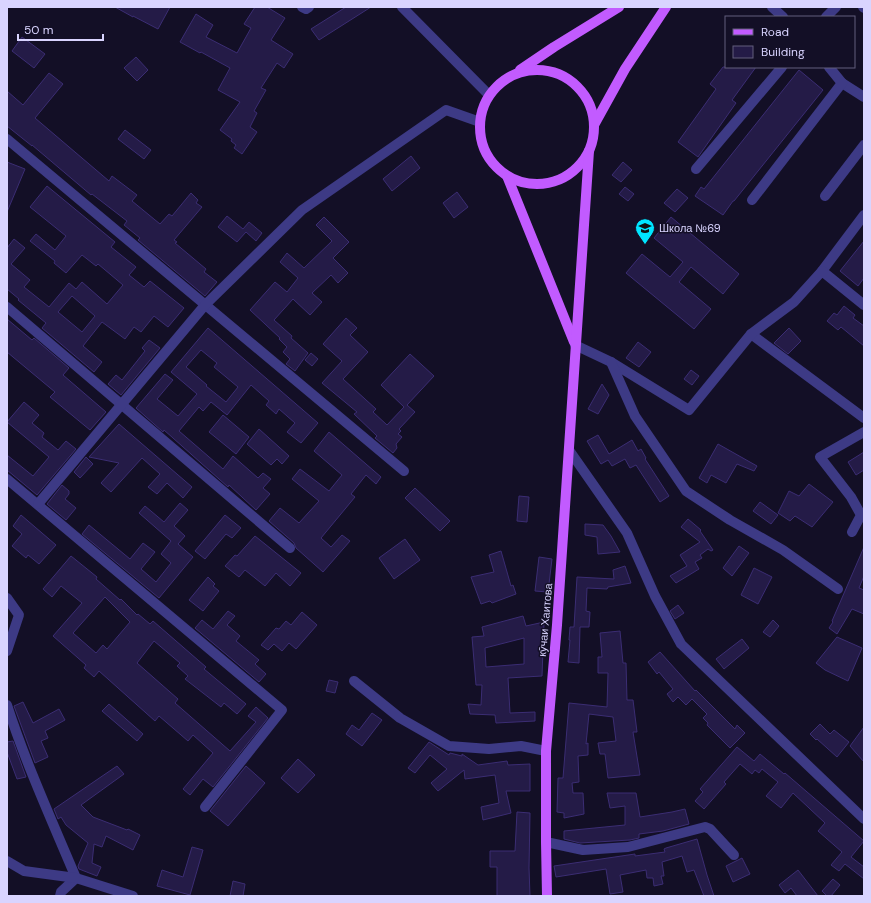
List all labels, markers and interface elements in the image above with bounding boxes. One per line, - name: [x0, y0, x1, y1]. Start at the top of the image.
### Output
- scale bar: [18, 16, 103, 42]
- legend: [725, 16, 855, 68]
- text: 50 m: [24, 22, 53, 38]
- text: Road: [761, 24, 789, 40]
- text: Building: [761, 44, 805, 60]
- school or university icon: Школа №69: [634, 217, 656, 245]
- place label: Школа №69: [659, 221, 721, 235]
- street label: кӯчаи Хаитова: [535, 582, 555, 657]

